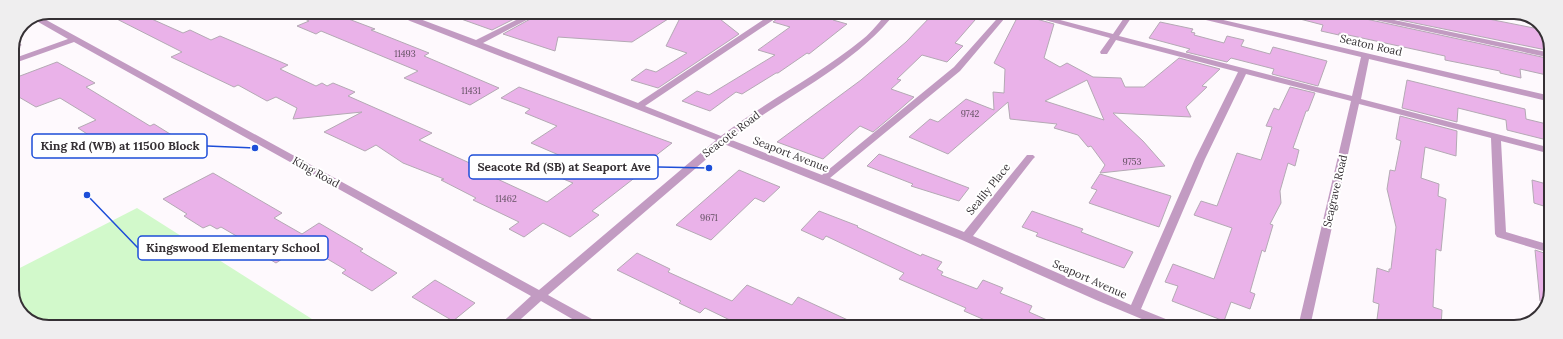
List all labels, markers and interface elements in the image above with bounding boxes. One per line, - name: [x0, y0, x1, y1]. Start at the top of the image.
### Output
- street label: Seaton Road: [1338, 31, 1404, 59]
- house number: 11493: [394, 48, 416, 59]
- house number: 11431: [461, 85, 481, 96]
- street label: Seacote Road: [699, 107, 763, 160]
- house number: 9742: [961, 108, 980, 119]
- street label: Seaport Avenue: [751, 133, 831, 175]
- callout: King Rd (WB) at 11500 Block: [32, 134, 207, 158]
- text: King Rd (WB) at 11500 Block: [40, 138, 200, 154]
- street label: King Road: [290, 153, 342, 191]
- street label: Seagrave Road: [1320, 153, 1350, 229]
- callout: Seacote Rd (SB) at Seaport Ave: [469, 155, 658, 179]
- house number: 9753: [1122, 156, 1142, 167]
- text: Seacote Rd (SB) at Seaport Ave: [477, 159, 651, 175]
- street label: Sealily Place: [963, 160, 1013, 218]
- house number: 11462: [495, 193, 517, 204]
- house number: 9671: [700, 212, 718, 223]
- callout: Kingswood Elementary School: [138, 236, 328, 260]
- text: Kingswood Elementary School: [146, 240, 320, 255]
- street label: Seaport Avenue: [1051, 256, 1130, 302]

